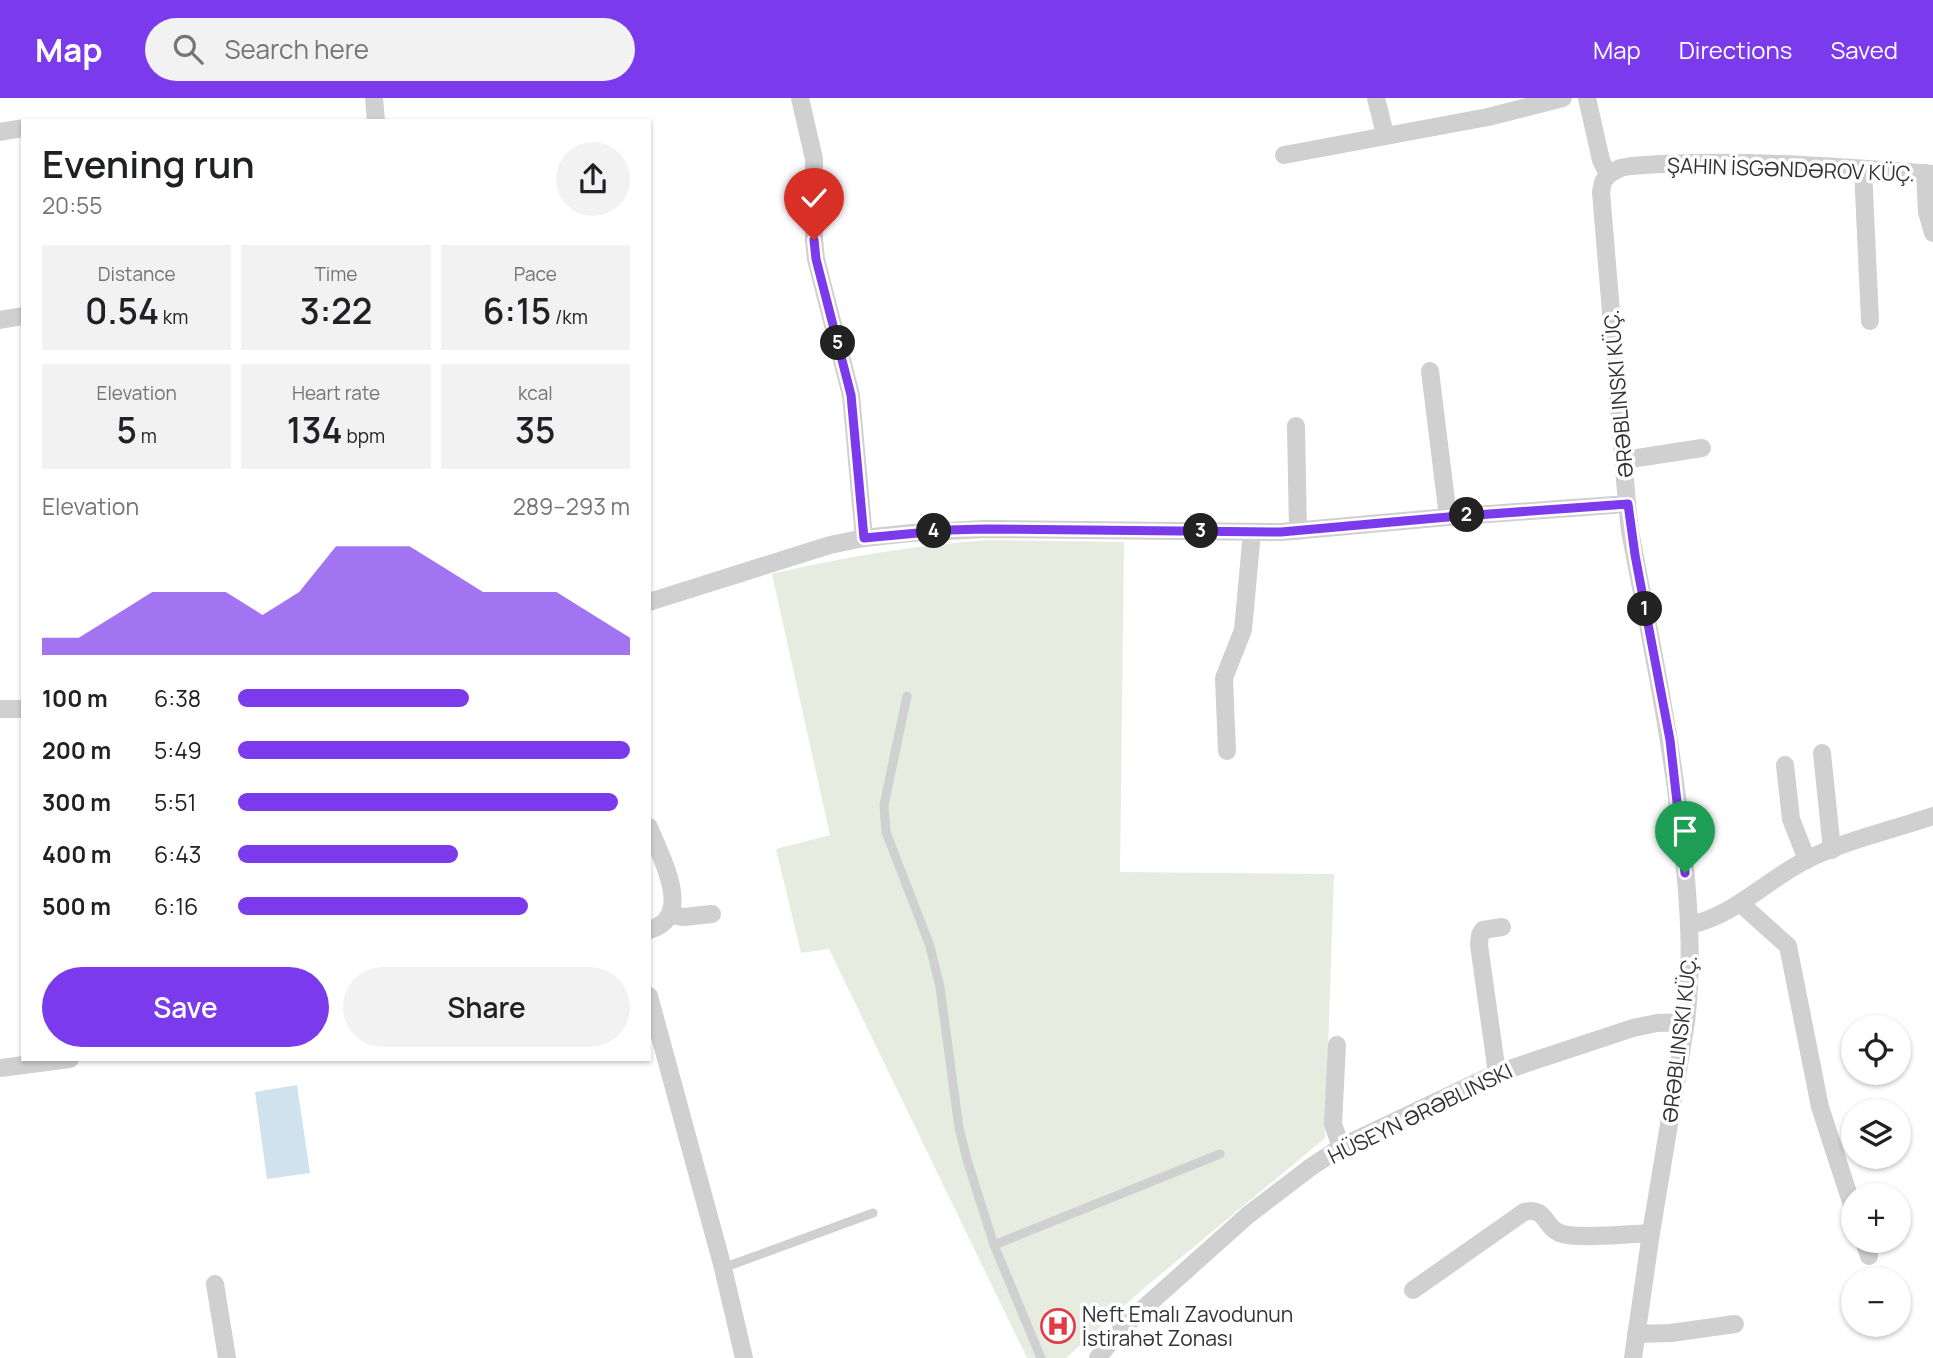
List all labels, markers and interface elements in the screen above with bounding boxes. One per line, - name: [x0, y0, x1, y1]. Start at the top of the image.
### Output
- search box: [145, 18, 635, 81]
- text: Map: [35, 27, 103, 72]
- icon: search: [169, 30, 207, 68]
- text: Search here: [225, 31, 369, 67]
- text: Map: [1593, 33, 1641, 66]
- text: Directions: [1679, 33, 1792, 66]
- text: Saved: [1830, 33, 1898, 66]
- text: Evening run: [42, 137, 255, 189]
- button: share: [556, 142, 630, 216]
- street label: ŞAHIN İSGƏNDƏROV KÜÇ.: [1667, 151, 1915, 187]
- pin: [784, 168, 844, 240]
- icon: check: [795, 179, 833, 217]
- text: 20:55: [42, 189, 103, 221]
- text: Distance: [98, 261, 176, 287]
- text: Time: [315, 261, 357, 287]
- text: Pace: [514, 261, 557, 287]
- text: 0.54: [85, 287, 159, 335]
- text: 3:22: [300, 287, 372, 335]
- text: 6:15: [483, 287, 551, 335]
- text: km: [159, 304, 188, 330]
- text: /km: [551, 304, 588, 330]
- street label: ƏRƏBLINSKI KÜÇ.: [1597, 309, 1639, 479]
- pin: 5: [820, 326, 856, 360]
- text: 5: [832, 329, 843, 355]
- text: Elevation: [97, 380, 177, 406]
- text: Heart rate: [292, 380, 380, 406]
- text: kcal: [518, 380, 553, 406]
- text: 5: [116, 406, 137, 454]
- text: 134: [287, 406, 343, 454]
- text: 35: [515, 406, 556, 454]
- text: m: [137, 423, 157, 449]
- text: bpm: [343, 423, 385, 449]
- text: Elevation: [42, 490, 139, 522]
- text: 289–293 m: [513, 490, 630, 522]
- pin: 2: [1450, 498, 1484, 532]
- text: 2: [1461, 501, 1472, 527]
- pin: 4: [916, 514, 951, 548]
- pin: 3: [1184, 514, 1218, 548]
- text: 4: [928, 517, 939, 543]
- text: 3: [1195, 517, 1206, 543]
- pin: 1: [1628, 592, 1662, 626]
- text: 1: [1640, 595, 1649, 621]
- text: 100 m: [42, 682, 108, 714]
- text: 6:38: [154, 682, 201, 714]
- text: 200 m: [42, 734, 111, 766]
- text: 5:49: [154, 734, 202, 766]
- text: 300 m: [42, 786, 111, 818]
- text: 5:51: [154, 786, 196, 818]
- pin: [1655, 801, 1715, 873]
- icon: arrive: [1666, 812, 1704, 850]
- text: 400 m: [42, 838, 112, 870]
- text: 6:43: [154, 838, 201, 870]
- text: 500 m: [42, 890, 111, 922]
- text: 6:16: [154, 890, 198, 922]
- street label: ƏRƏBLINSKI KÜÇ.: [1655, 954, 1703, 1124]
- button: Save: [42, 967, 329, 1047]
- button: Share: [343, 967, 630, 1047]
- map controls: [1841, 1015, 1911, 1337]
- button: locate: [1841, 1015, 1911, 1085]
- street label: HÜSEYN ƏRƏBLINSKI: [1323, 1056, 1517, 1170]
- button: layers: [1841, 1099, 1911, 1169]
- button: +: [1841, 1183, 1911, 1253]
- button: −: [1841, 1267, 1911, 1337]
- place label: Neft Emalı Zavodunun İstirahət Zonası: [1082, 1300, 1293, 1352]
- hospital icon: Neft Emalı Zavodunun İstirahət Zonası: [1039, 1307, 1077, 1345]

